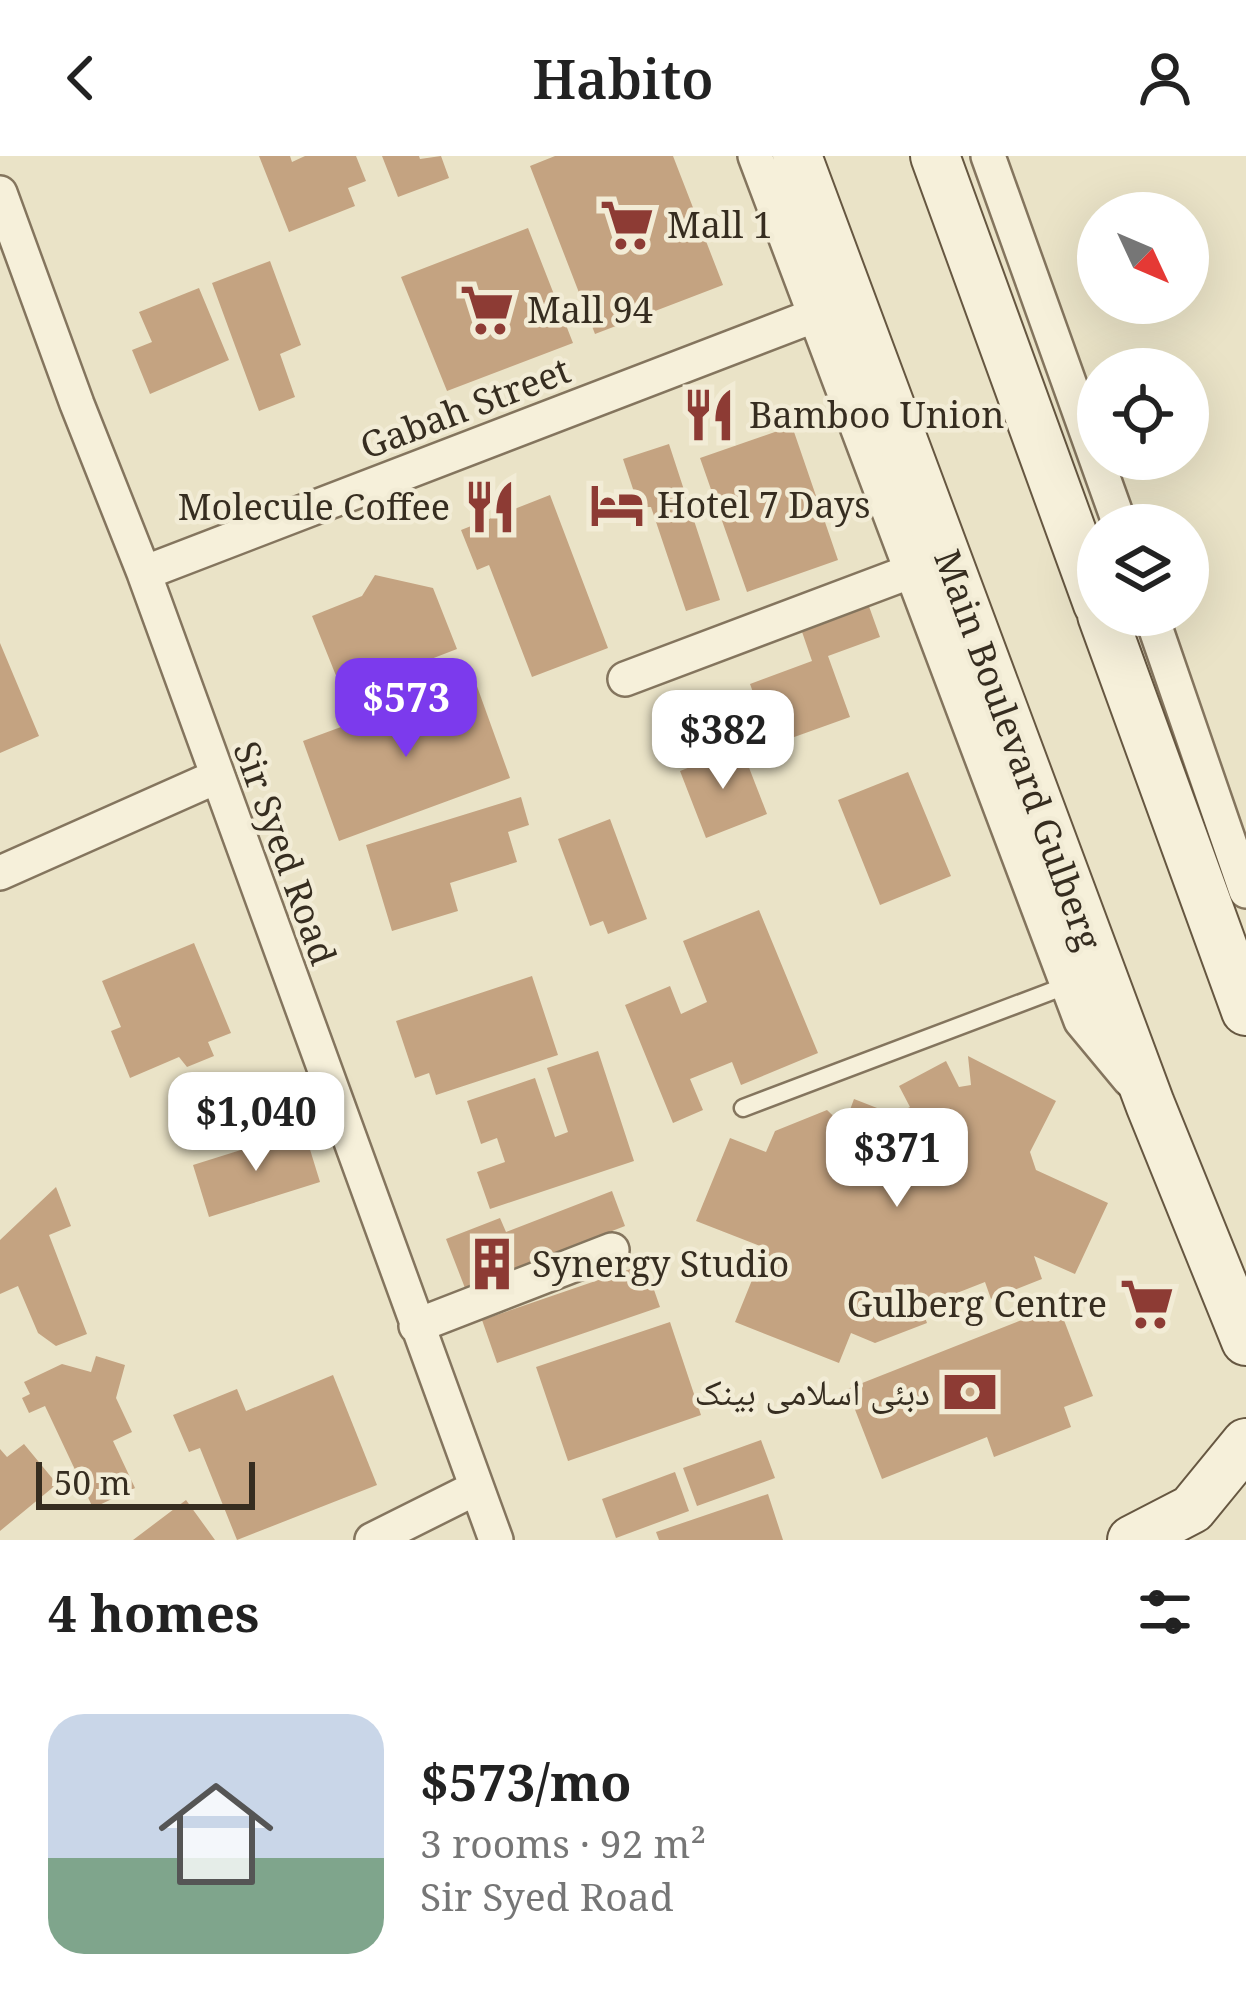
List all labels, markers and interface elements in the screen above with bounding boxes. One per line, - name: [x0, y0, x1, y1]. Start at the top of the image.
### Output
- text: Habito: [532, 41, 714, 115]
- icon: back: [48, 45, 114, 111]
- icon: person: [1132, 45, 1198, 111]
- north arrow: [1077, 192, 1209, 324]
- map controls: [1077, 192, 1209, 636]
- supermarket icon: Mall 1: [598, 196, 656, 254]
- place label: Mall 1: [667, 200, 773, 249]
- supermarket icon: Mall 94: [458, 281, 516, 339]
- place label: Mall 94: [527, 285, 653, 334]
- street label: Gabah Street: [353, 345, 577, 470]
- button: locate: [1077, 348, 1209, 480]
- restaurant icon: Bamboo Union: [680, 386, 738, 444]
- place label: Bamboo Union: [749, 390, 1004, 439]
- hotel icon: Hotel 7 Days: [588, 476, 646, 534]
- restaurant icon: Molecule Coffee: [461, 478, 519, 536]
- place label: Hotel 7 Days: [657, 480, 871, 529]
- place label: Molecule Coffee: [178, 482, 450, 531]
- button: layers: [1077, 504, 1209, 636]
- street label: Main Boulevard Gulberg: [923, 543, 1114, 957]
- pin: $573: [335, 658, 477, 760]
- text: $573: [362, 670, 450, 723]
- pin: $382: [652, 690, 794, 792]
- text: $382: [679, 702, 767, 755]
- street label: Sir Syed Road: [222, 734, 349, 971]
- pin: $1,040: [158, 1072, 354, 1174]
- text: $1,040: [195, 1084, 317, 1137]
- pin: $371: [826, 1108, 968, 1210]
- text: $371: [853, 1120, 941, 1173]
- building icon: Synergy Studio: [463, 1235, 521, 1293]
- place label: Synergy Studio: [532, 1239, 789, 1288]
- supermarket icon: Gulberg Centre: [1118, 1275, 1176, 1333]
- place label: Gulberg Centre: [847, 1279, 1107, 1328]
- bank icon: دبئی اسلامی بینک: [941, 1363, 999, 1421]
- place label: دبئی اسلامی بینک: [695, 1367, 930, 1416]
- scale bar: [36, 1456, 255, 1509]
- text: 50 m: [54, 1460, 131, 1505]
- text: 4 homes: [48, 1577, 259, 1647]
- icon: filters: [1132, 1579, 1198, 1645]
- text: $573/mo: [420, 1746, 632, 1816]
- icon: home: [144, 1762, 288, 1906]
- text: 3 rooms · 92 m²: [420, 1816, 706, 1869]
- text: Sir Syed Road: [420, 1869, 674, 1922]

